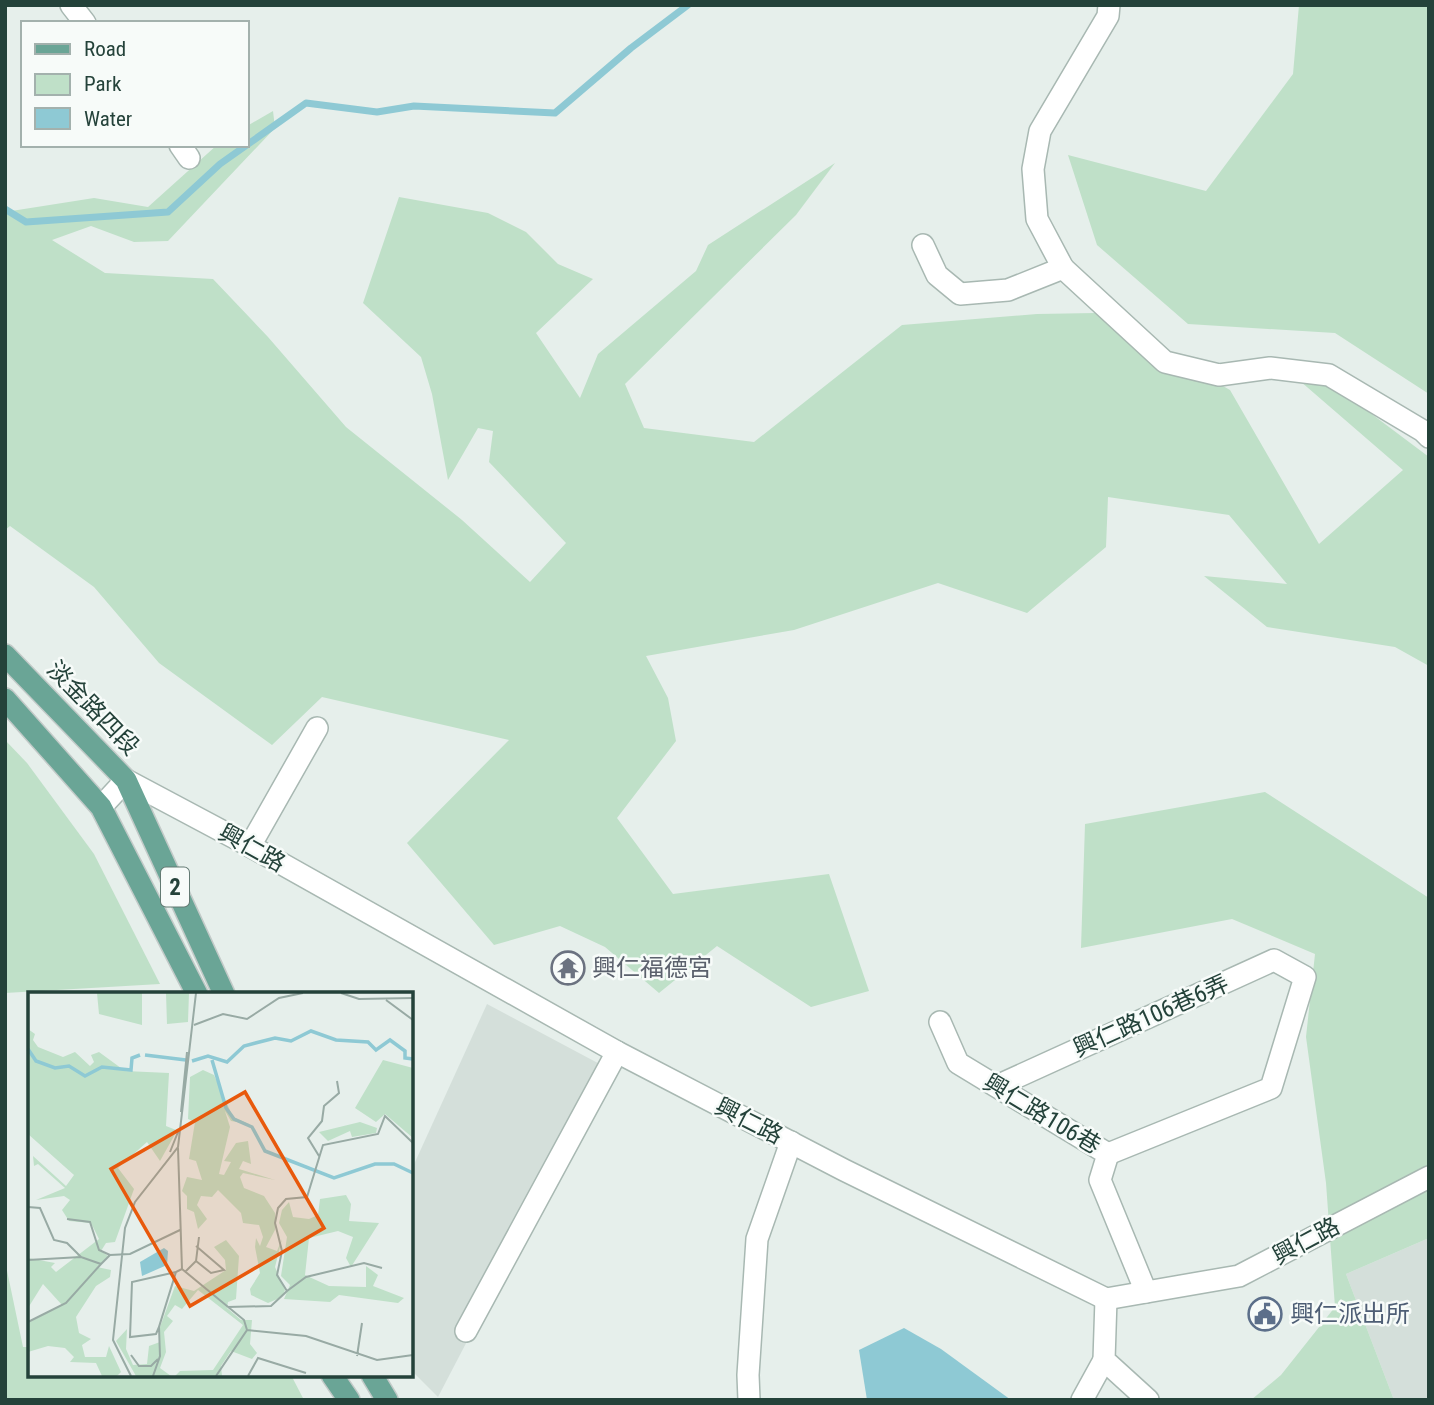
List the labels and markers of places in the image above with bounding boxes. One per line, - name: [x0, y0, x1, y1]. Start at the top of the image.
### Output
- temple icon: 興仁福德宮: [549, 949, 587, 987]
- place label: 興仁福德宮: [592, 954, 712, 982]
- public building icon: 興仁派出所: [1246, 1295, 1284, 1333]
- place label: 興仁派出所: [1290, 1300, 1410, 1328]

